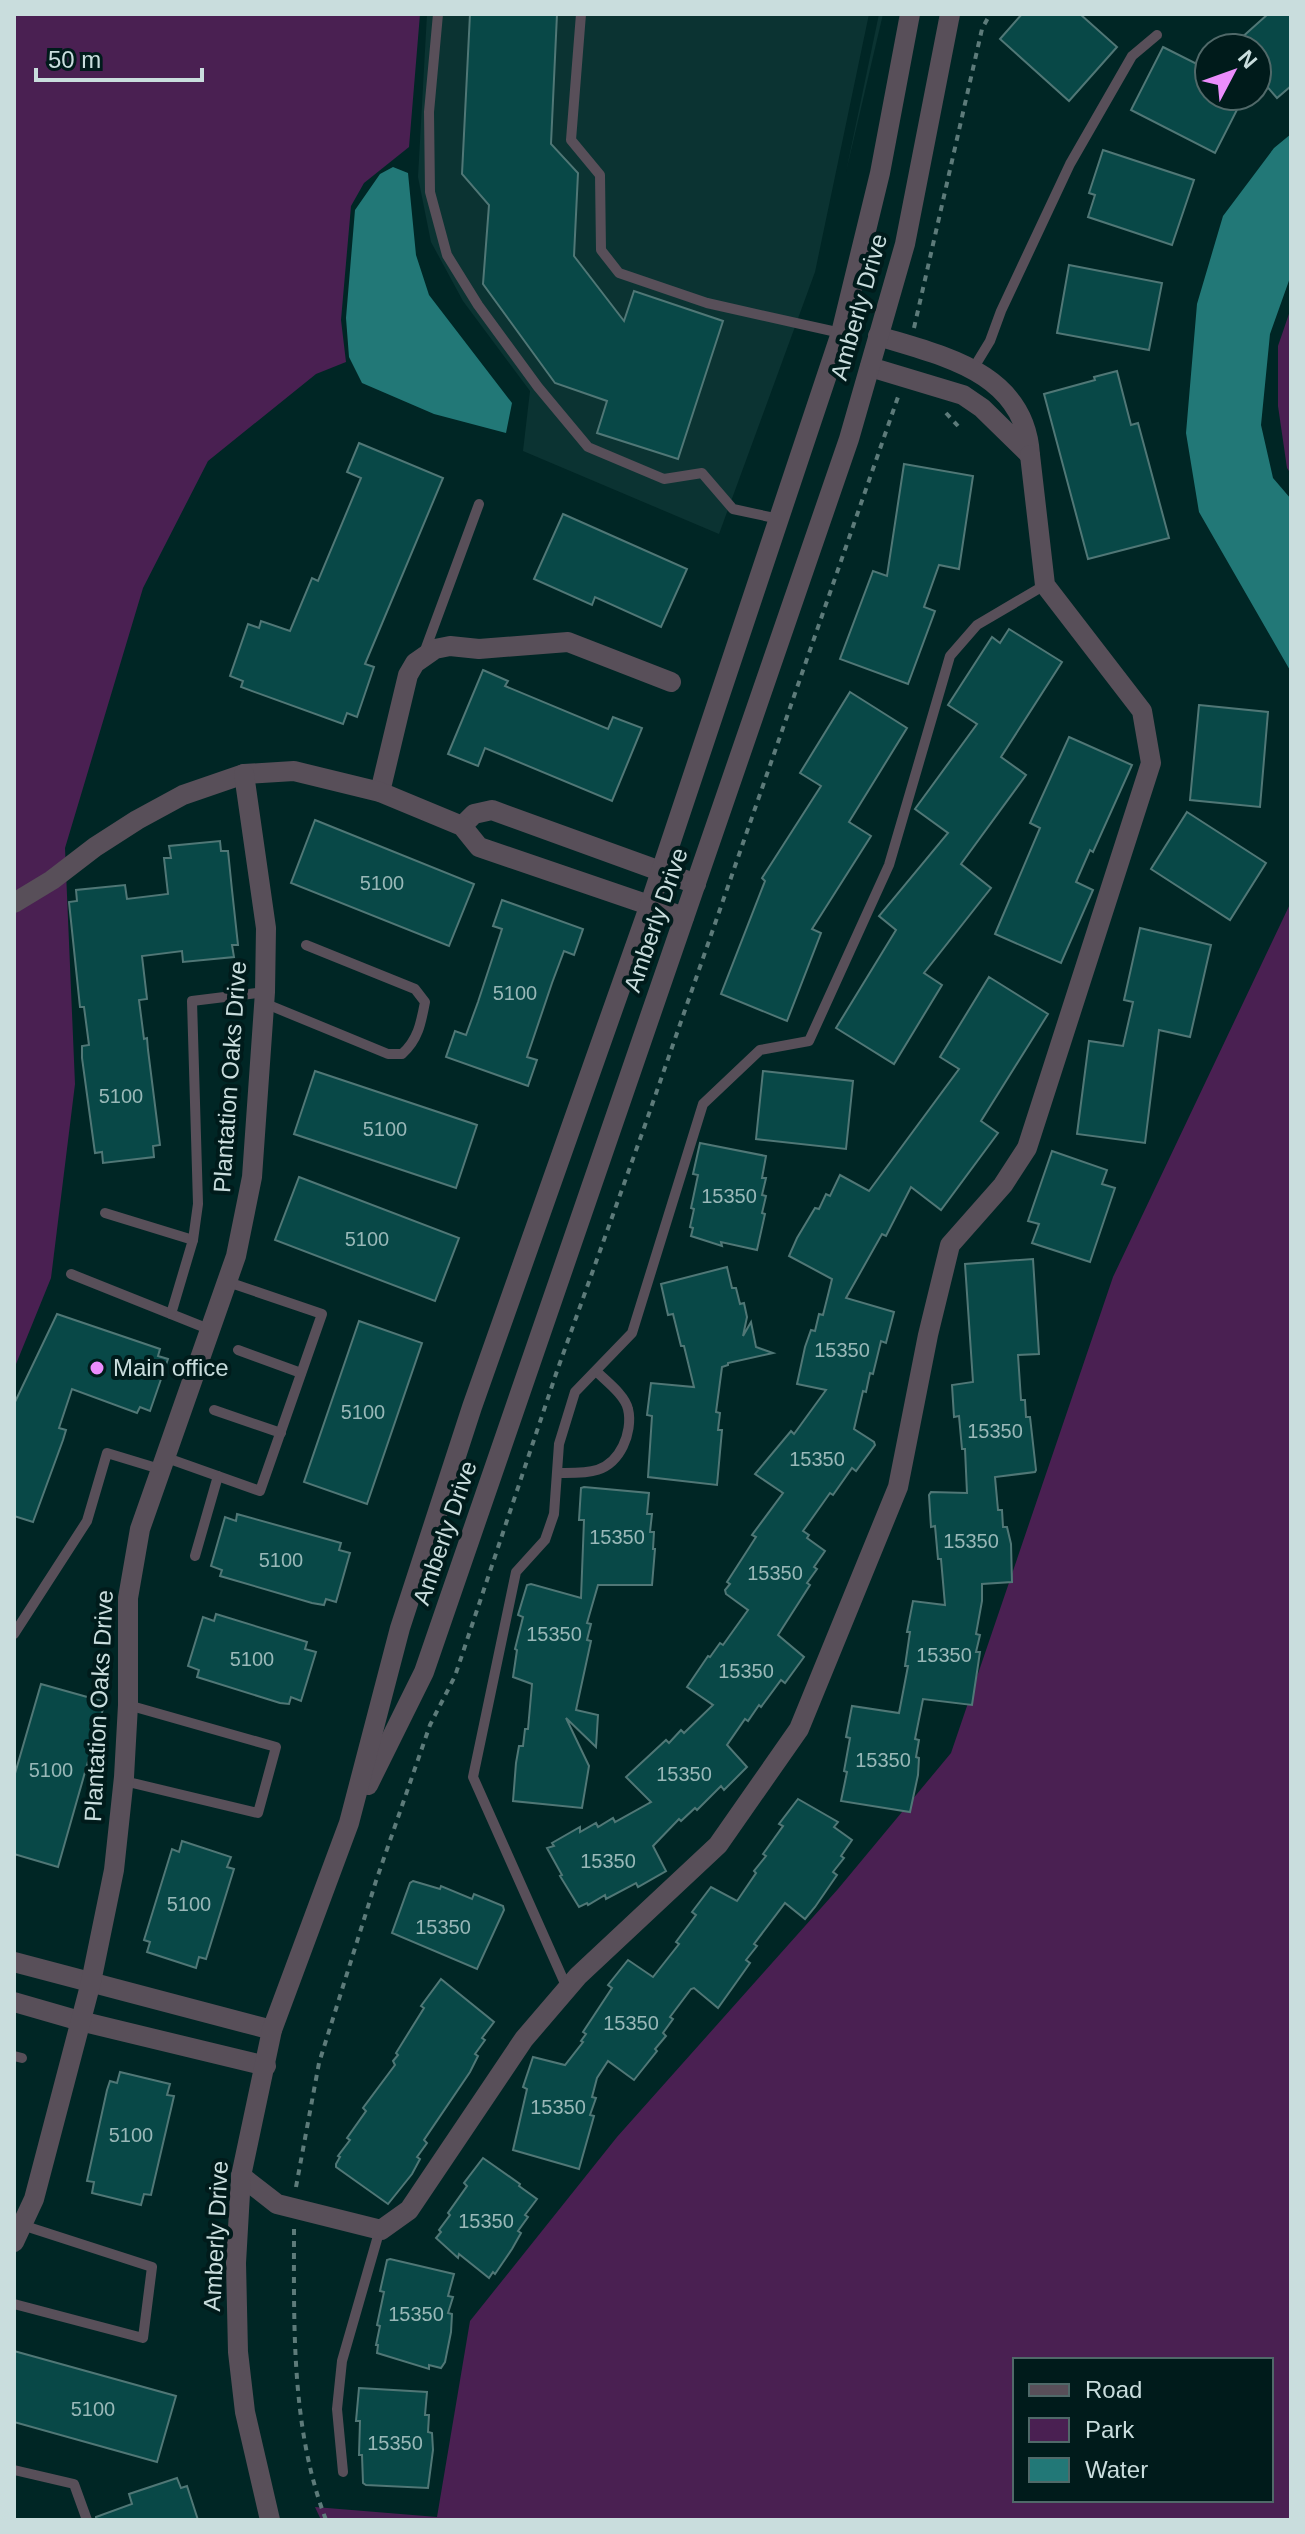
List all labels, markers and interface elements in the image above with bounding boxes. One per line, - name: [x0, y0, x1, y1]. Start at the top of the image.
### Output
- scale bar: [36, 32, 202, 82]
- north arrow: [1193, 32, 1273, 112]
- text: N: [1233, 45, 1262, 73]
- text: 50 m: [48, 46, 101, 73]
- street label: Amberly Drive: [825, 231, 892, 383]
- street label: Amberly Drive: [618, 844, 693, 995]
- house number: 5100: [360, 872, 404, 894]
- street label: Plantation Oaks Drive: [208, 960, 251, 1194]
- house number: 5100: [493, 982, 537, 1004]
- house number: 5100: [99, 1085, 143, 1107]
- house number: 5100: [363, 1118, 407, 1140]
- house number: 15350: [701, 1185, 757, 1207]
- house number: 5100: [345, 1228, 389, 1250]
- house number: 15350: [814, 1339, 870, 1361]
- place label: Main office: [113, 1354, 229, 1381]
- marker: Main office: [88, 1359, 106, 1377]
- house number: 5100: [341, 1401, 385, 1423]
- house number: 15350: [967, 1420, 1023, 1442]
- house number: 15350: [789, 1448, 845, 1470]
- street label: Amberly Drive: [407, 1457, 482, 1608]
- house number: 15350: [589, 1526, 645, 1548]
- house number: 15350: [943, 1530, 999, 1552]
- house number: 5100: [259, 1549, 303, 1571]
- house number: 15350: [747, 1562, 803, 1584]
- street label: Plantation Oaks Drive: [79, 1589, 118, 1823]
- house number: 15350: [526, 1623, 582, 1645]
- house number: 15350: [916, 1644, 972, 1666]
- house number: 5100: [230, 1648, 274, 1670]
- house number: 15350: [718, 1660, 774, 1682]
- house number: 15350: [855, 1749, 911, 1771]
- house number: 5100: [29, 1759, 73, 1781]
- house number: 15350: [656, 1763, 712, 1785]
- house number: 15350: [580, 1850, 636, 1872]
- house number: 5100: [167, 1893, 211, 1915]
- house number: 15350: [415, 1916, 471, 1938]
- house number: 15350: [603, 2012, 659, 2034]
- house number: 15350: [530, 2096, 586, 2118]
- house number: 5100: [109, 2124, 153, 2146]
- street label: Amberly Drive: [198, 2160, 233, 2312]
- house number: 15350: [458, 2210, 514, 2232]
- house number: 15350: [388, 2303, 444, 2325]
- legend: [1013, 2358, 1273, 2502]
- text: Road: [1085, 2376, 1142, 2403]
- house number: 5100: [71, 2398, 115, 2420]
- text: Park: [1085, 2416, 1135, 2443]
- house number: 15350: [367, 2432, 423, 2454]
- text: Water: [1085, 2456, 1148, 2483]

